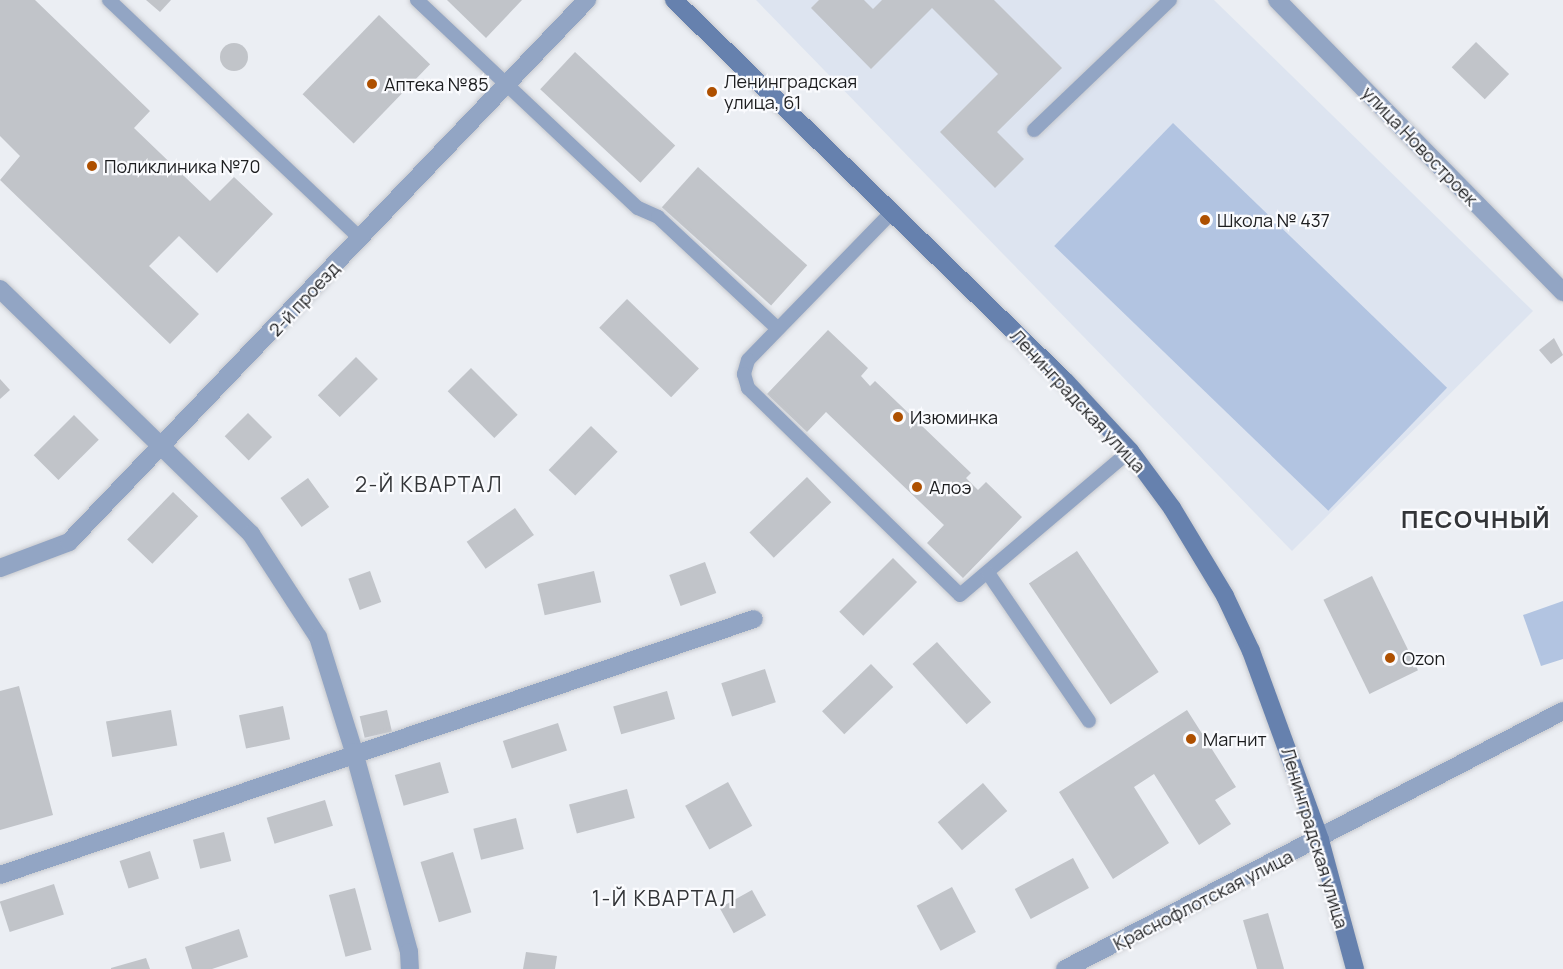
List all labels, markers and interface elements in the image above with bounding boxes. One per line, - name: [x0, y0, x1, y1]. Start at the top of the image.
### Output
- place label: Ленинградская улица, 61: [724, 71, 857, 113]
- place label: Аптека №85: [384, 73, 489, 95]
- marker: Аптека №85: [365, 77, 379, 91]
- street label: улица Новостроек: [1358, 82, 1482, 210]
- marker: Ленинградская улица, 61: [705, 85, 719, 99]
- place label: Поликлиника №70: [104, 155, 260, 177]
- marker: Поликлиника №70: [85, 159, 99, 173]
- place label: Школа № 437: [1217, 209, 1330, 231]
- marker: Школа № 437: [1198, 213, 1212, 227]
- street label: 2-й проезд: [264, 258, 344, 340]
- street label: Ленинградская улица: [1006, 325, 1150, 477]
- place label: Изюминка: [910, 406, 998, 428]
- marker: Изюминка: [891, 410, 905, 424]
- district label: 2-Й КВАРТАЛ: [355, 471, 503, 497]
- place label: Алоэ: [929, 476, 971, 498]
- marker: Алоэ: [910, 480, 924, 494]
- district label: ПЕСОЧНЫЙ: [1401, 505, 1551, 533]
- place label: Ozon: [1402, 647, 1445, 669]
- marker: Ozon: [1383, 651, 1397, 665]
- place label: Магнит: [1203, 728, 1266, 750]
- marker: Магнит: [1184, 732, 1198, 746]
- street label: Ленинградская улица: [1277, 745, 1353, 931]
- street label: Краснофлотская улица: [1110, 845, 1296, 955]
- district label: 1-Й КВАРТАЛ: [592, 885, 736, 911]

